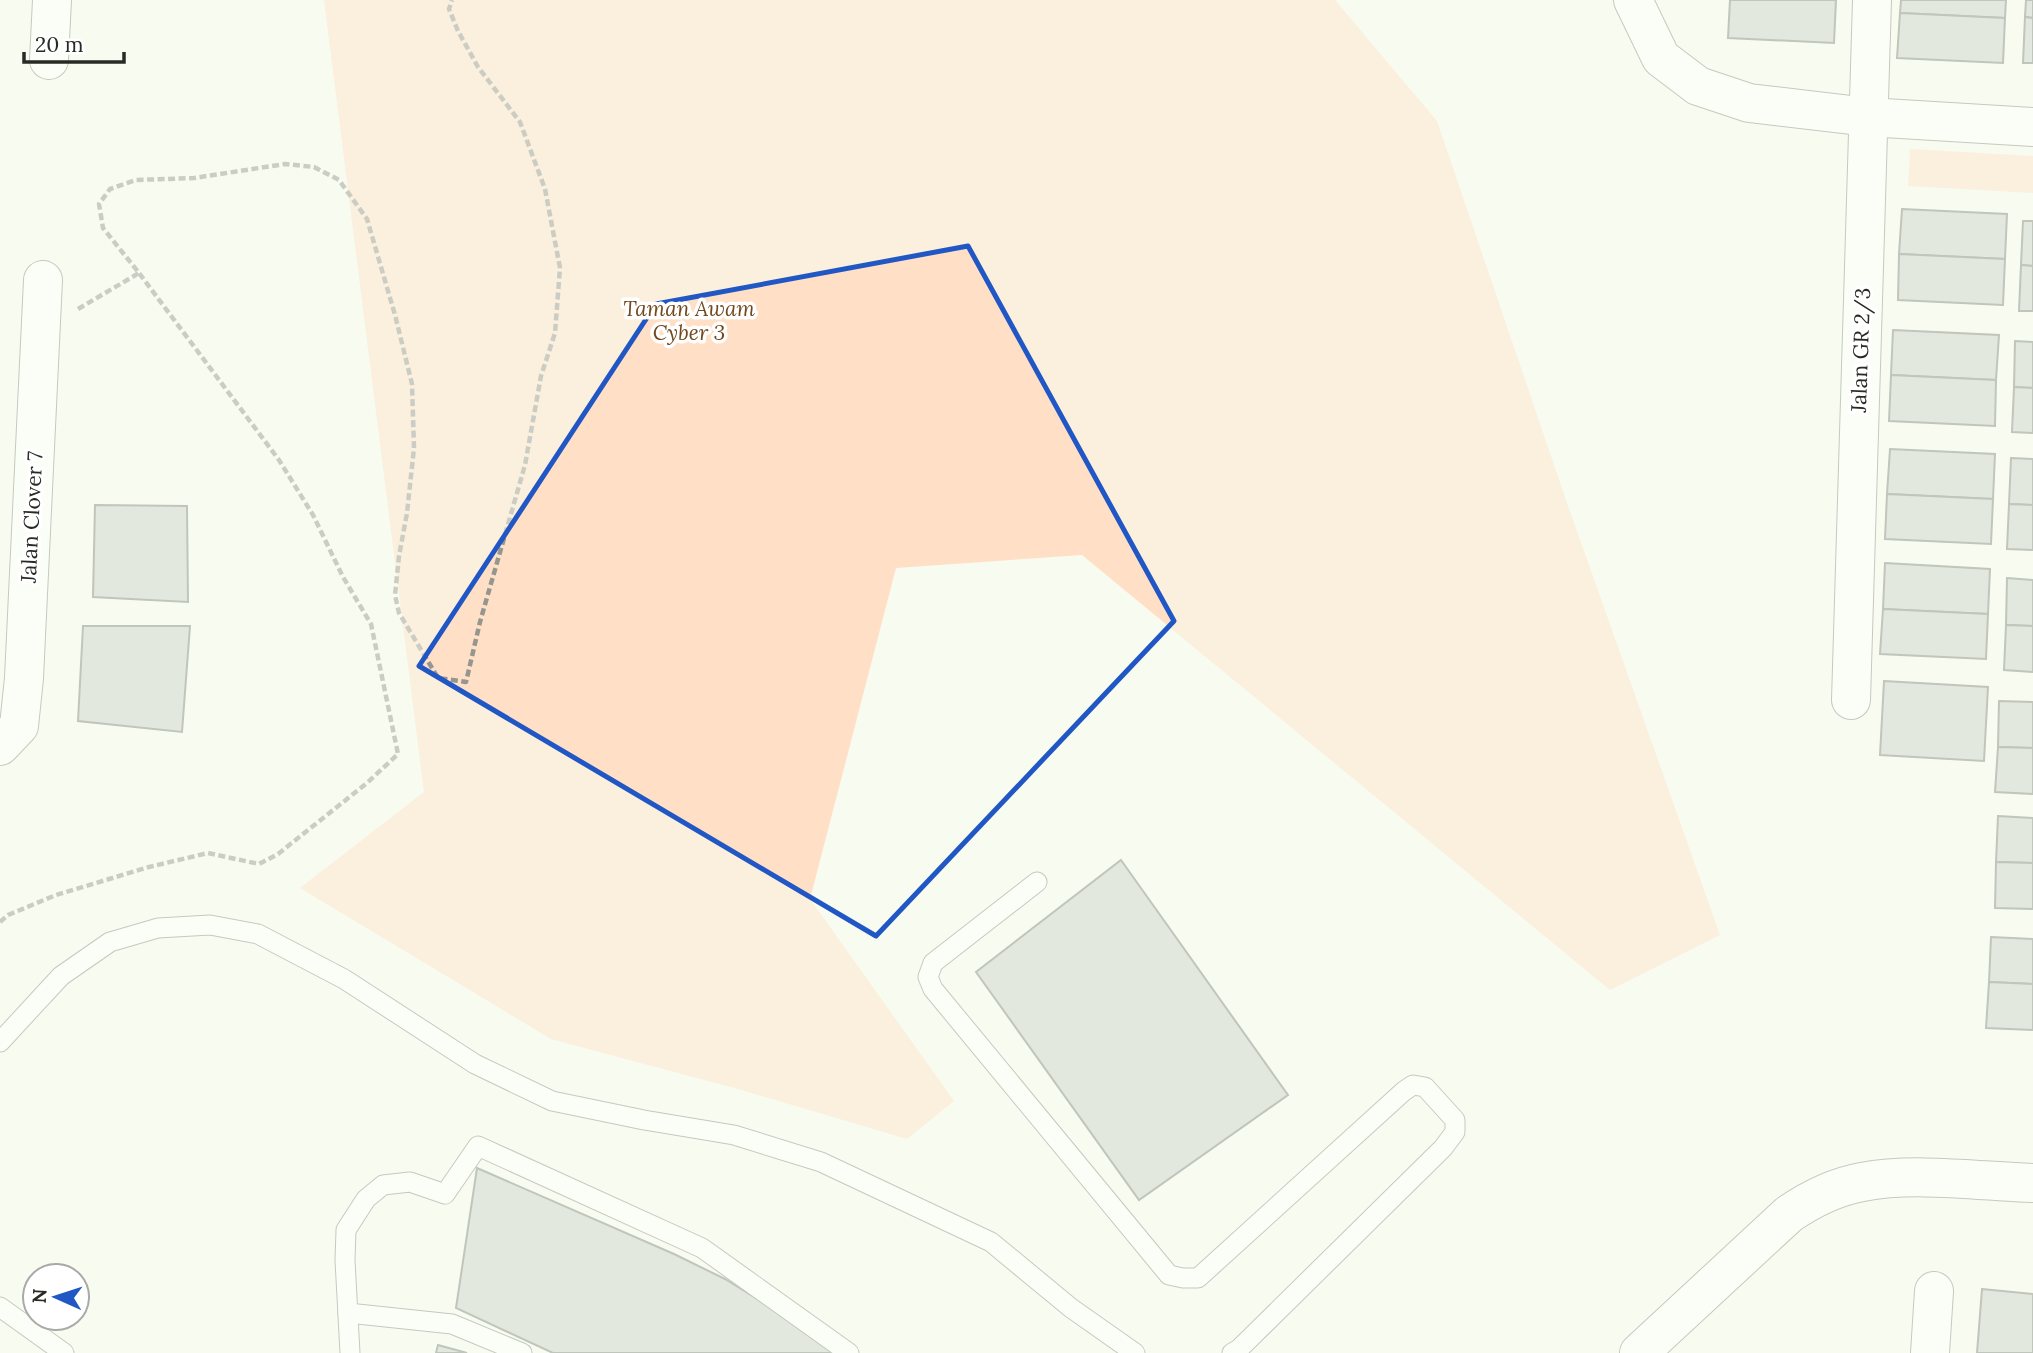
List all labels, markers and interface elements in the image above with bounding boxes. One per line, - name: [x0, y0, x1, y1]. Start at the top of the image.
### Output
- scale bar: [24, 21, 124, 65]
- text: 20 m: [35, 31, 84, 58]
- street label: Jalan GR 2/3: [1845, 287, 1876, 414]
- park label: Taman Awam Cyber 3: [623, 295, 755, 346]
- street label: Jalan Clover 7: [15, 450, 48, 585]
- north arrow: [21, 1262, 91, 1332]
- text: N: [27, 1288, 51, 1304]

